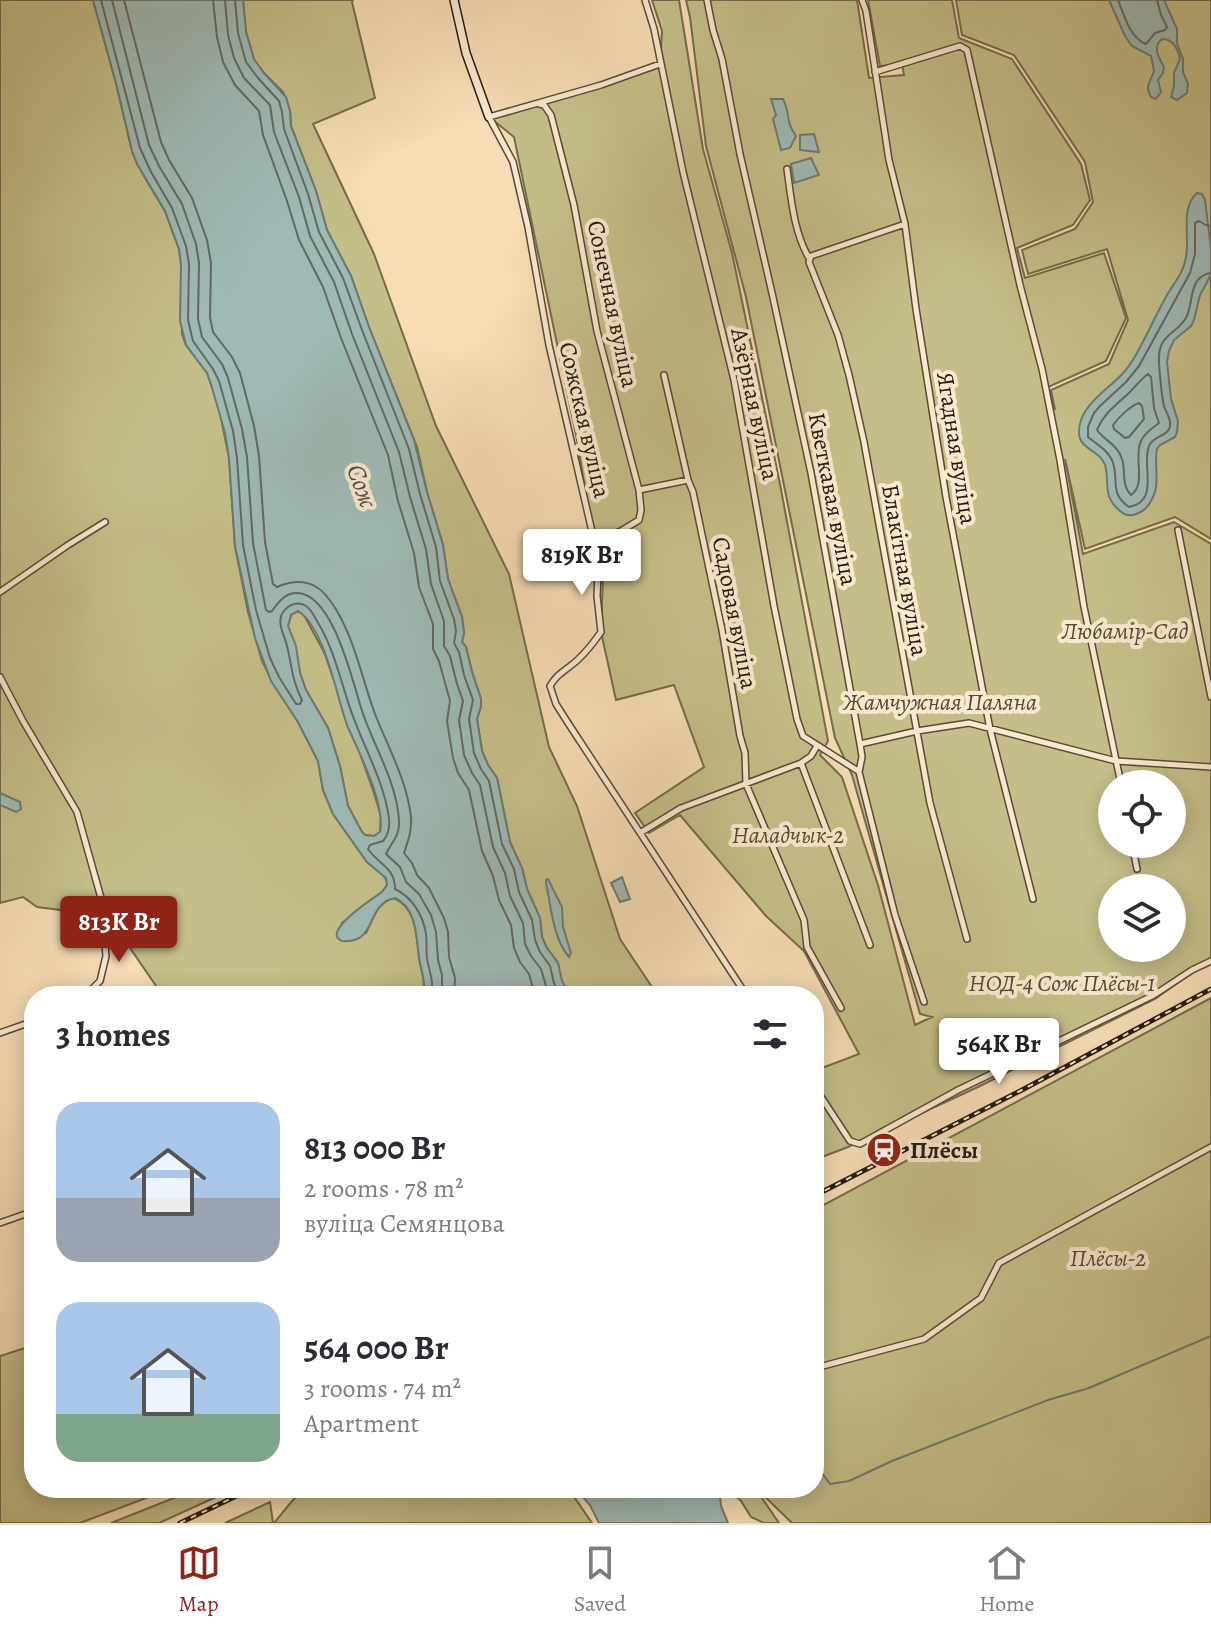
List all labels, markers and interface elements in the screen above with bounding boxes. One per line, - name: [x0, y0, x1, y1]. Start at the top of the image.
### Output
- street label: Сонечная вуліца: [580, 218, 646, 390]
- street label: Азёрная вуліца: [723, 324, 787, 483]
- street label: Сожская вуліца: [552, 339, 618, 501]
- street label: Ягадная вуліца: [929, 369, 985, 527]
- street label: Кветкавая вуліца: [801, 410, 865, 588]
- water label: Сож: [338, 459, 386, 513]
- street label: Блакітная вуліца: [874, 482, 936, 658]
- pin: 819K Br: [508, 529, 656, 597]
- street label: Садовая вуліца: [705, 534, 765, 692]
- text: 819K Br: [541, 537, 623, 572]
- park label: Любамір-Сад: [1061, 615, 1189, 647]
- park label: Жамчужная Паляна: [842, 686, 1037, 718]
- map controls: [1098, 770, 1186, 962]
- button: locate: [1098, 770, 1186, 858]
- park label: Наладчык-2: [732, 819, 844, 851]
- button: layers: [1098, 874, 1186, 962]
- pin: 813K Br: [45, 896, 193, 964]
- text: 813K Br: [78, 904, 160, 939]
- park label: НОД-4 Сож Плёсы-1: [968, 967, 1156, 999]
- text: 3 homes: [56, 1011, 171, 1058]
- icon: filters: [748, 1012, 792, 1056]
- pin: 564K Br: [925, 1018, 1073, 1086]
- text: 564K Br: [957, 1026, 1041, 1061]
- text: 813 000 Br: [304, 1124, 445, 1171]
- station icon: Плёсы: [865, 1131, 903, 1169]
- icon: home: [120, 1134, 216, 1230]
- place label: Плёсы: [910, 1134, 978, 1166]
- text: 2 rooms · 78 m²: [304, 1171, 463, 1206]
- text: вуліца Семянцова: [304, 1206, 505, 1241]
- park label: Плёсы-2: [1070, 1242, 1146, 1274]
- text: 564 000 Br: [304, 1324, 449, 1371]
- icon: home: [120, 1334, 216, 1430]
- text: 3 rooms · 74 m²: [304, 1371, 461, 1406]
- text: Apartment: [304, 1406, 419, 1441]
- tab: Map: [177, 1541, 221, 1619]
- tab: Saved: [574, 1541, 626, 1619]
- tab: Home: [979, 1541, 1034, 1619]

